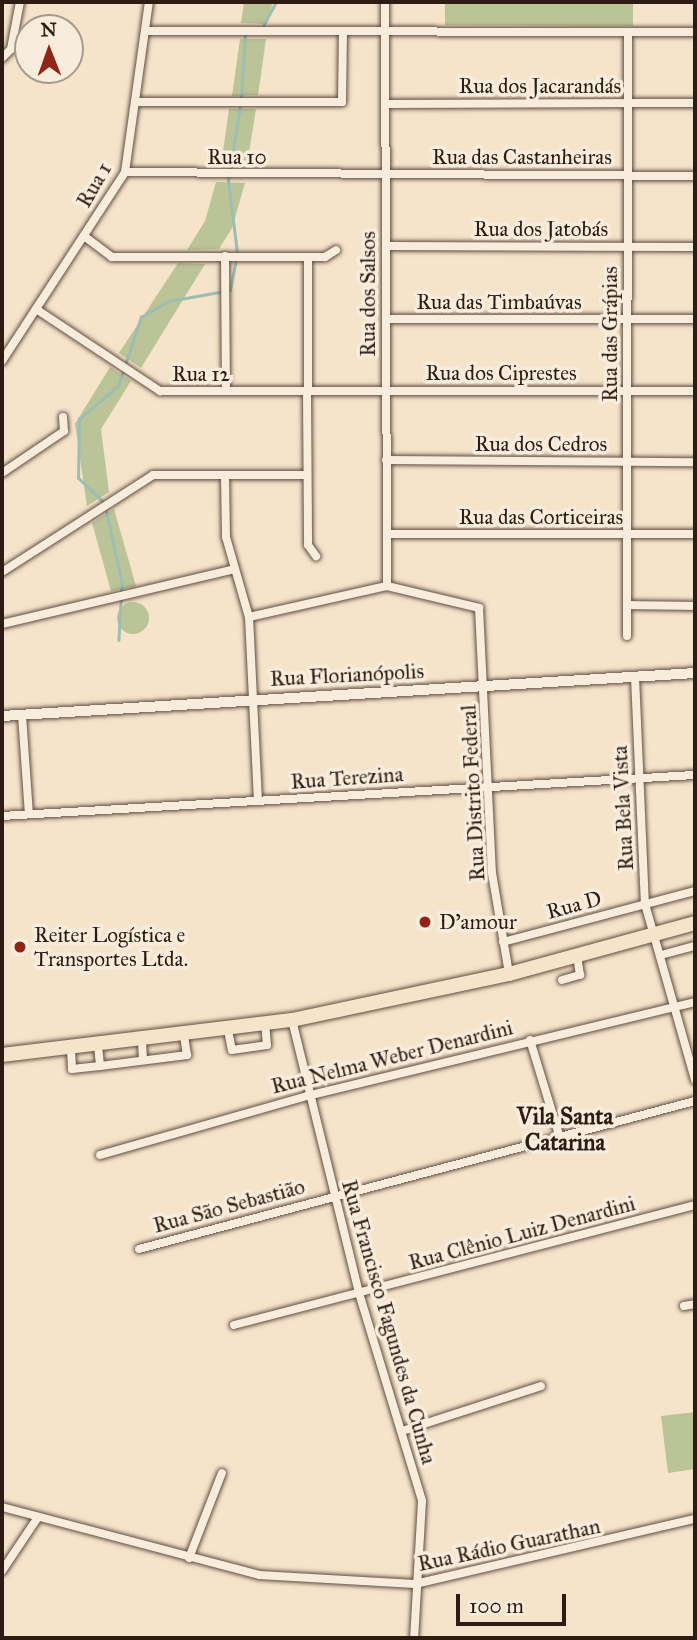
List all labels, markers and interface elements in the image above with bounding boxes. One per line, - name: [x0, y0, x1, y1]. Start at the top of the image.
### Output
- north arrow: [14, 14, 84, 84]
- text: N: [40, 18, 57, 41]
- street label: Rua dos Jacarandás: [459, 73, 621, 99]
- street label: Rua 10: [207, 144, 267, 170]
- street label: Rua das Castanheiras: [432, 144, 612, 170]
- street label: Rua 1: [71, 158, 117, 212]
- street label: Rua dos Jatobás: [474, 216, 608, 242]
- street label: Rua dos Salsos: [355, 231, 381, 357]
- street label: Rua das Grápias: [597, 266, 623, 402]
- street label: Rua das Timbaúvas: [416, 289, 582, 315]
- street label: Rua dos Ciprestes: [425, 360, 577, 386]
- street label: Rua 12: [172, 361, 230, 387]
- street label: Rua dos Cedros: [475, 431, 607, 457]
- street label: Rua das Corticeiras: [459, 504, 623, 530]
- street label: Rua Florianópolis: [269, 658, 425, 692]
- street label: Rua Distrito Federal: [456, 704, 490, 882]
- street label: Rua Bela Vista: [607, 745, 639, 871]
- street label: Rua Terezina: [290, 761, 404, 795]
- street label: Rua D: [544, 886, 604, 924]
- place label: D'amour: [439, 909, 517, 935]
- marker: D'amour: [417, 914, 433, 930]
- place label: Reiter Logística e Transportes Ltda.: [34, 922, 188, 972]
- marker: Reiter Logística e Transportes Ltda.: [12, 939, 28, 955]
- street label: Rua Nelma Weber Denardini: [269, 1015, 515, 1099]
- district label: Vila Santa Catarina: [517, 1102, 613, 1156]
- street label: Rua São Sebastião: [151, 1174, 307, 1238]
- street label: Rua Francisco Fagundes da Cunha: [336, 1177, 442, 1467]
- street label: Rua Clênio Luiz Denardini: [406, 1191, 638, 1275]
- street label: Rua Rádio Guarathan: [416, 1513, 602, 1577]
- scale bar: [459, 1580, 569, 1624]
- text: 100 m: [469, 1593, 524, 1619]

